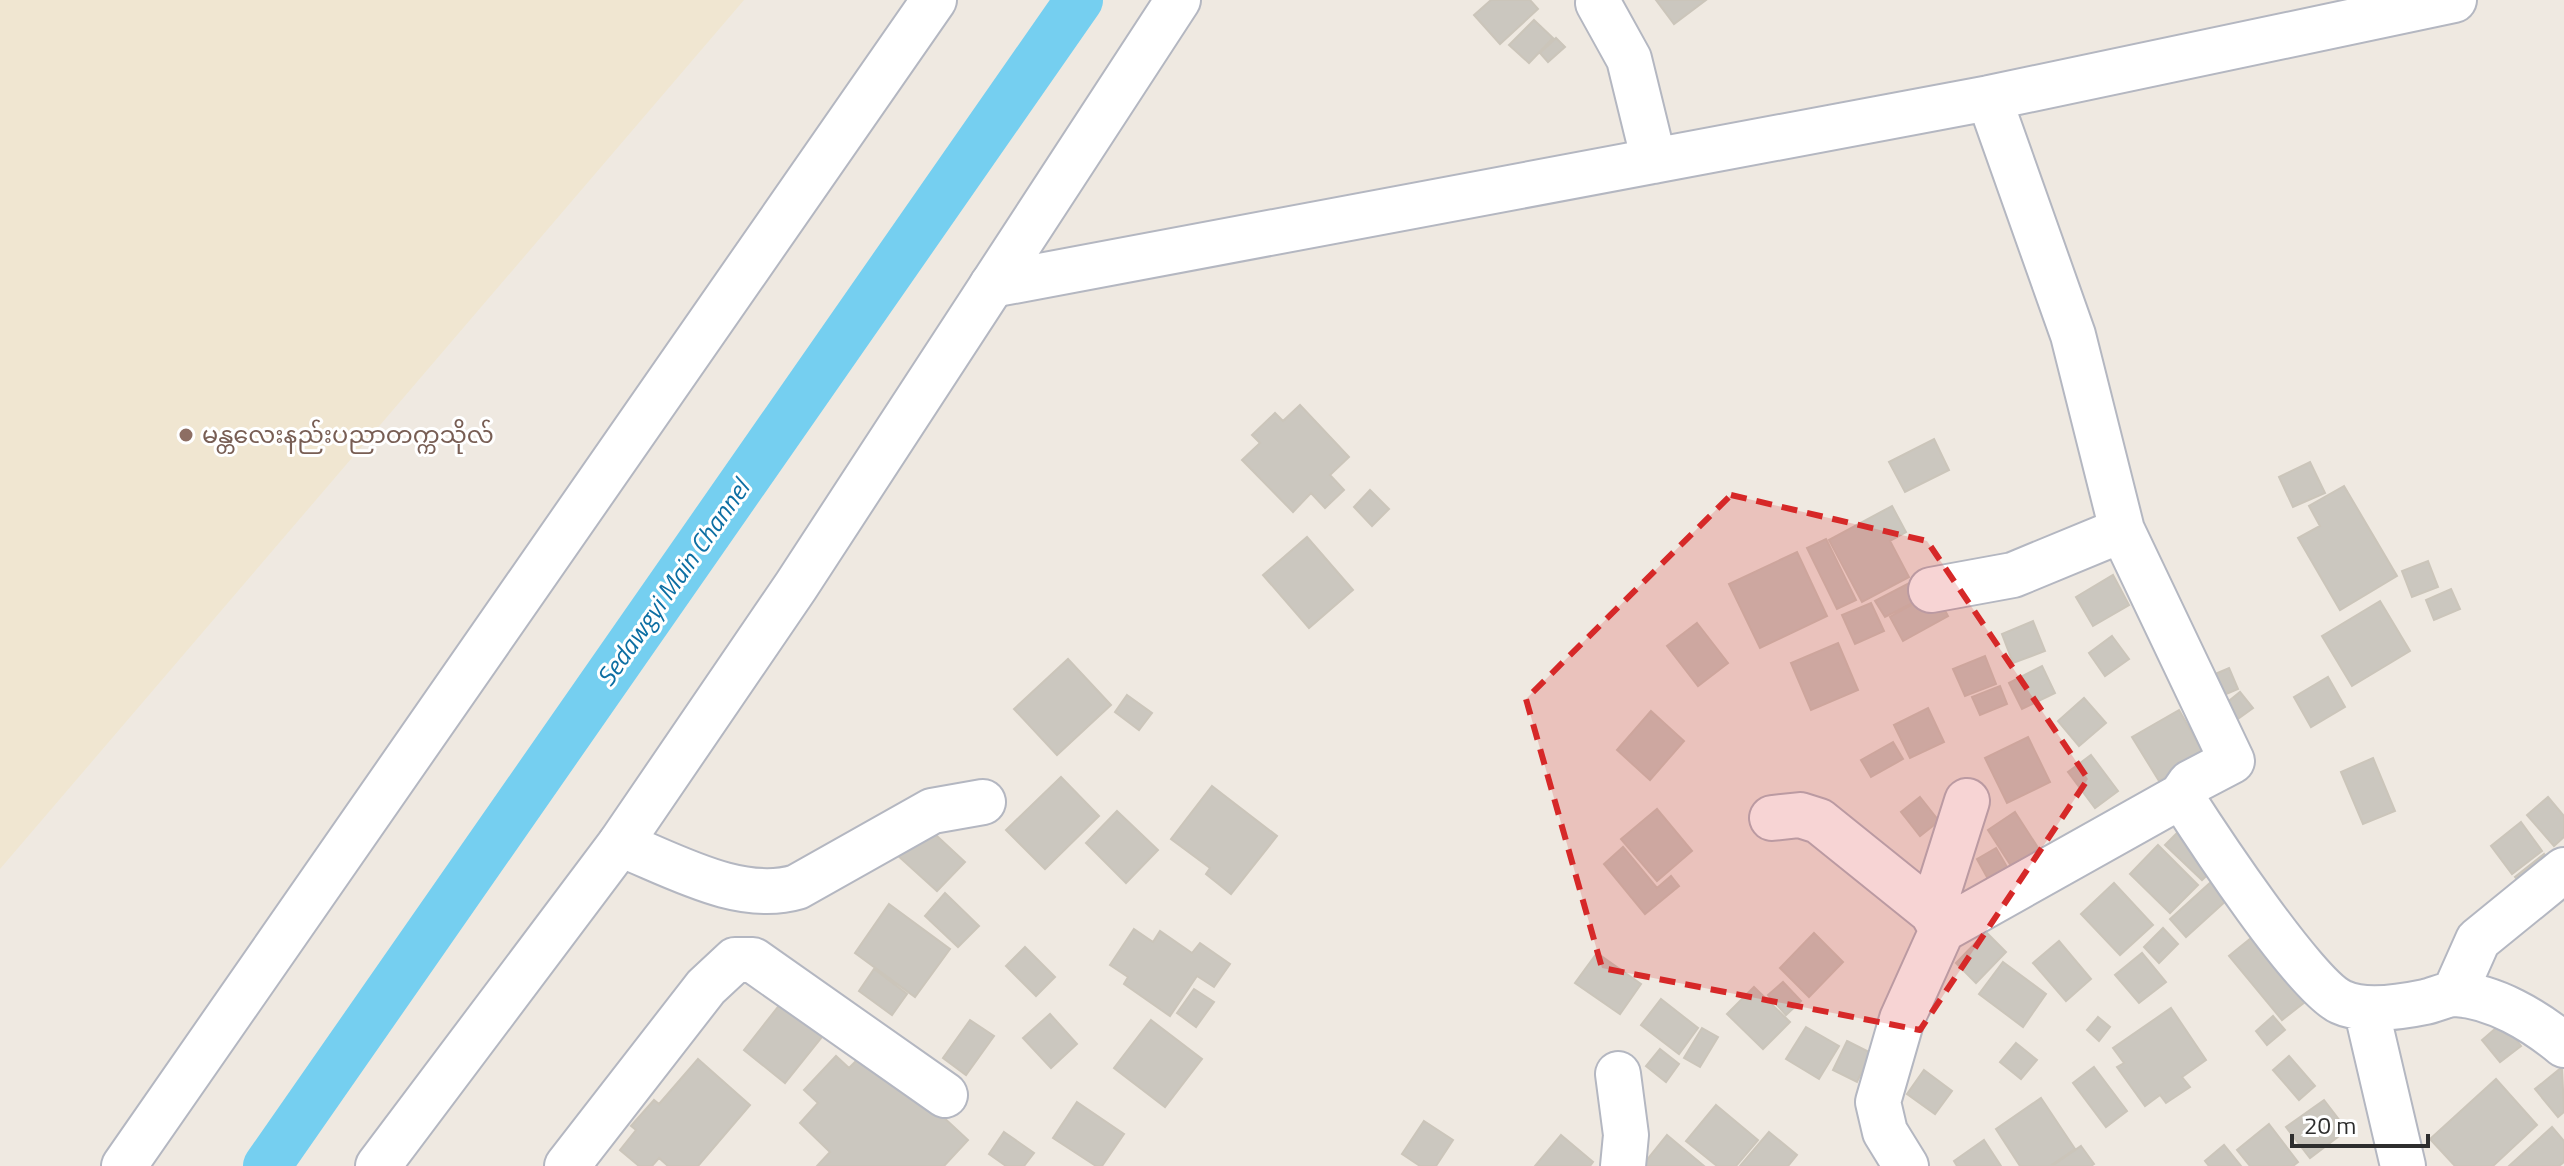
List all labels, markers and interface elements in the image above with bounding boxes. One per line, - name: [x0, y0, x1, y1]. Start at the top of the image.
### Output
- place label: မန္တလေးနည်းပညာတက္ကသိုလ်: [202, 416, 494, 454]
- marker: မန္တလေးနည်းပညာတက္ကသိုလ်: [177, 426, 195, 444]
- water label: Sedawgyi Main Channel: [586, 469, 761, 694]
- scale bar: [2292, 1098, 2428, 1148]
- text: 20 m: [2304, 1107, 2356, 1143]

